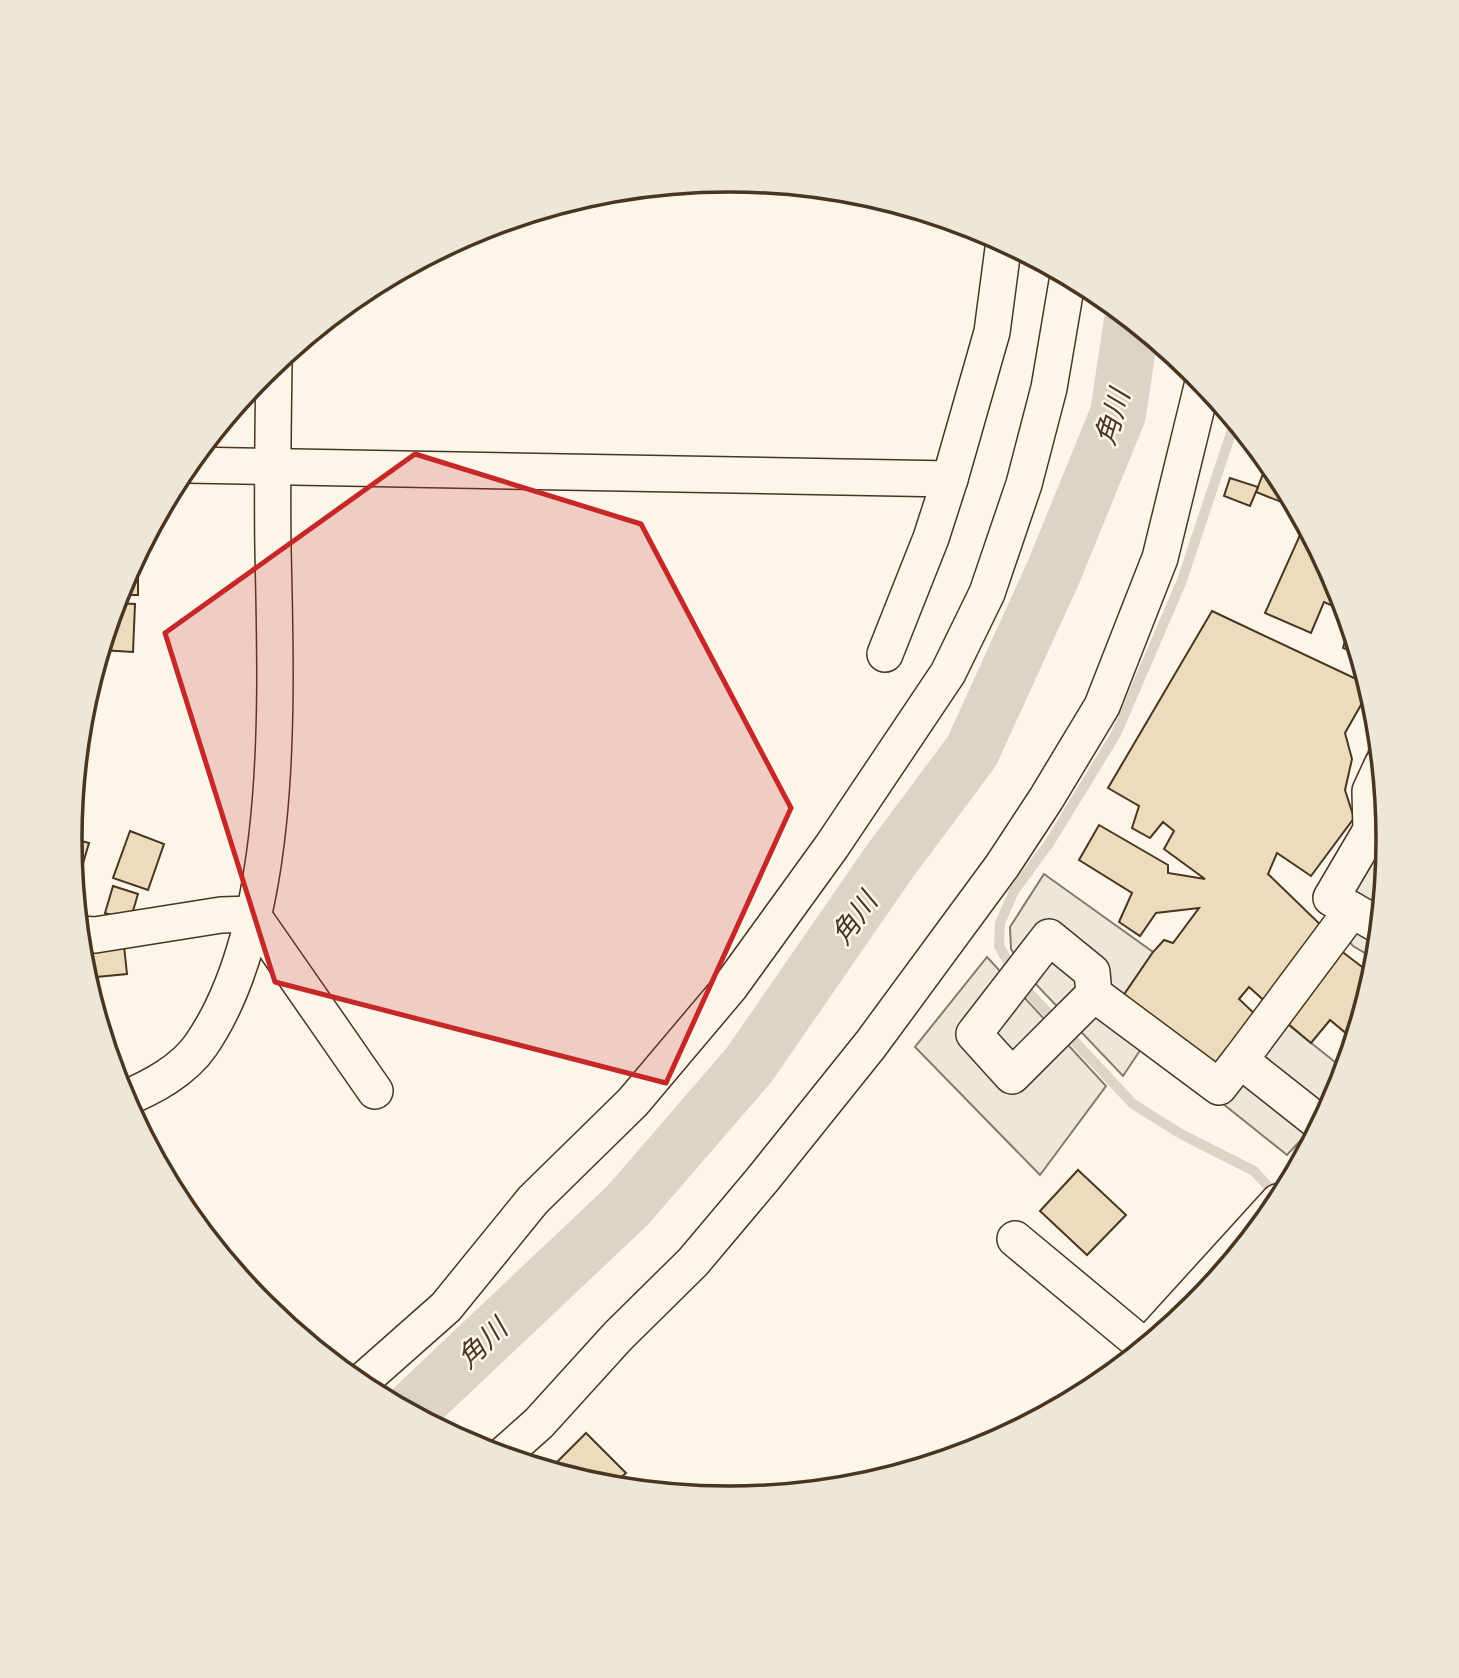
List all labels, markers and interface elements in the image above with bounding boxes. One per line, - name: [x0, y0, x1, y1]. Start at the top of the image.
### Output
- water label: 角川: [1085, 382, 1141, 450]
- water label: 角川: [821, 881, 889, 953]
- water label: 角川: [448, 1307, 519, 1378]

